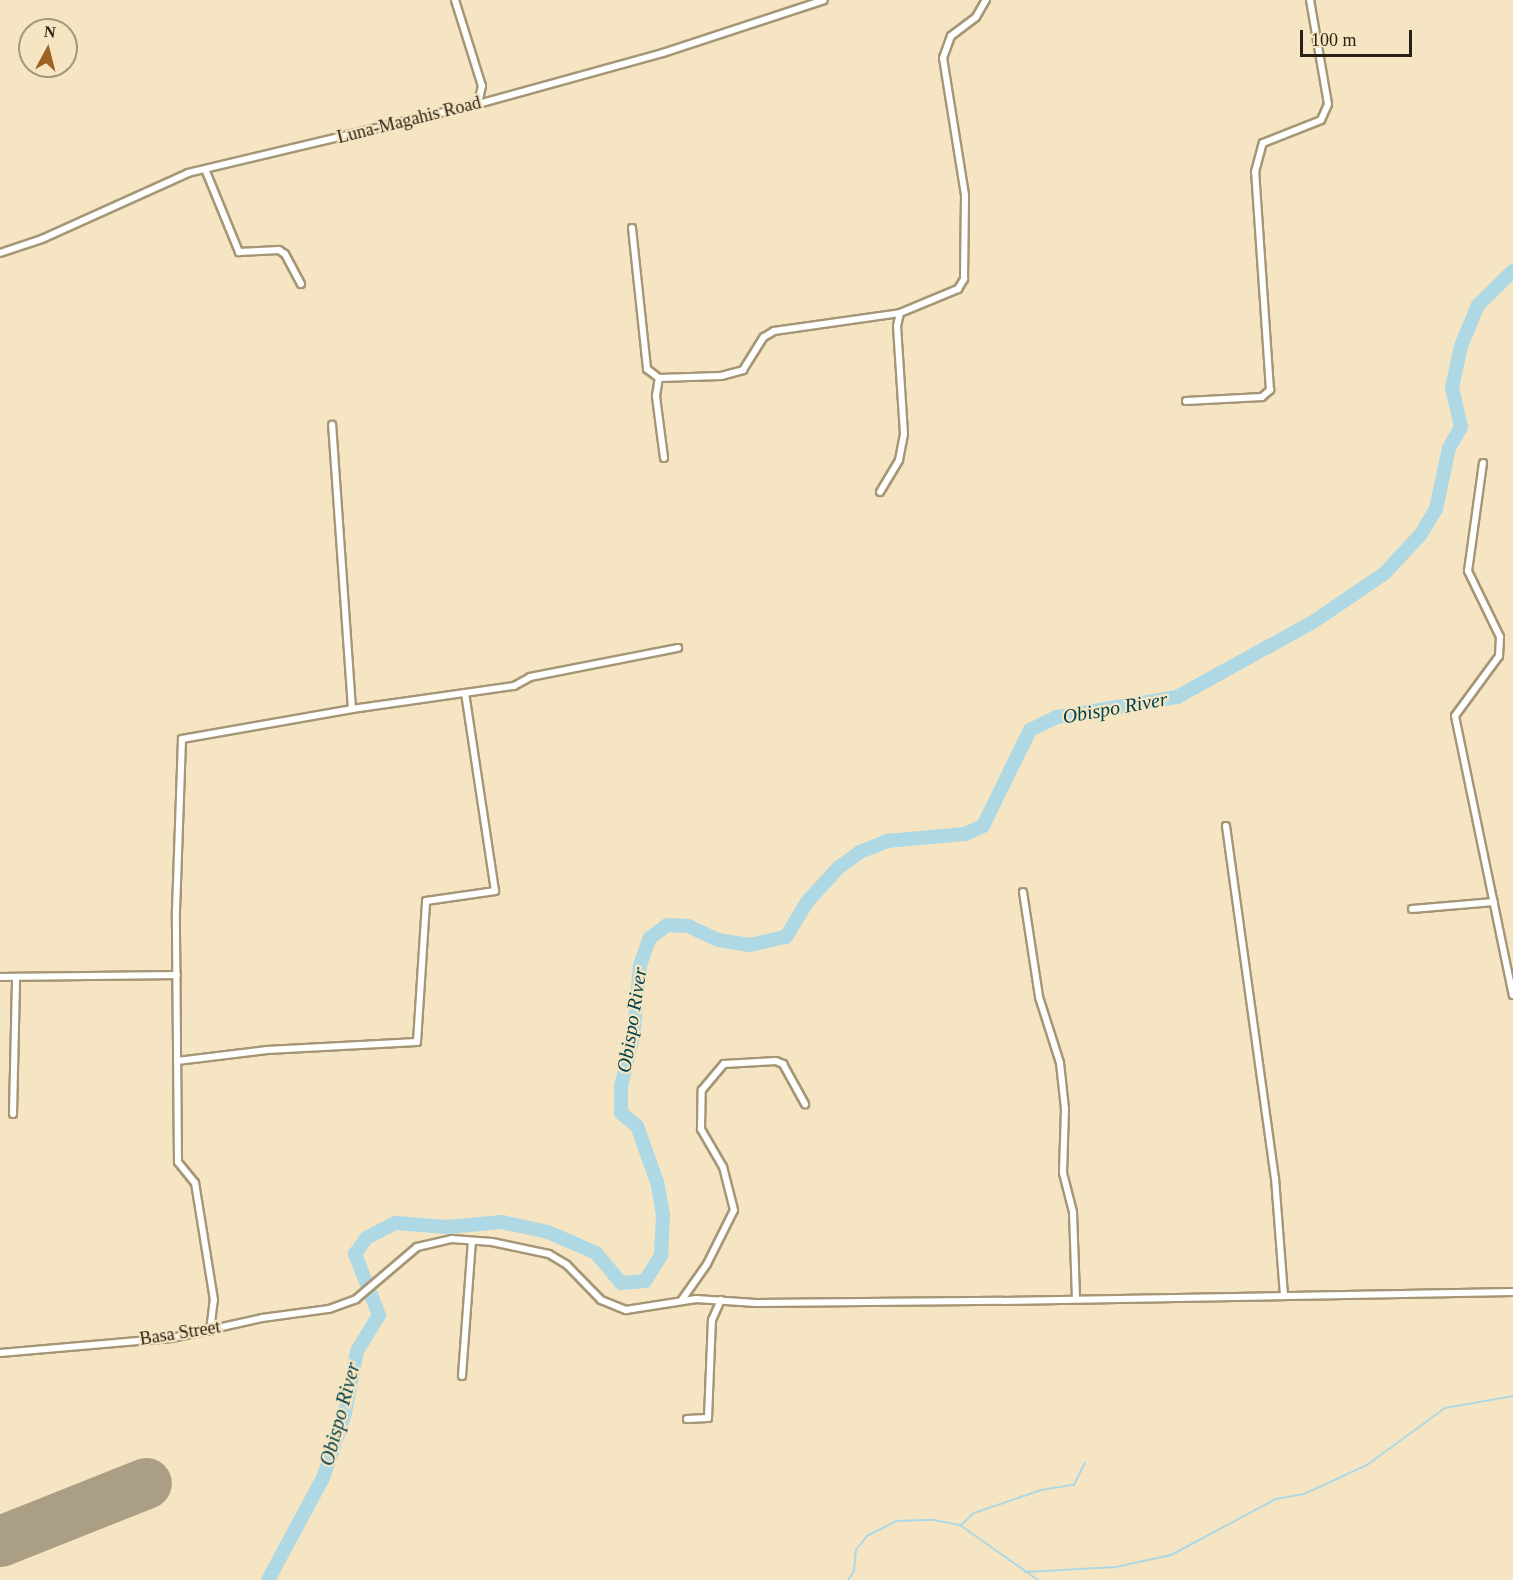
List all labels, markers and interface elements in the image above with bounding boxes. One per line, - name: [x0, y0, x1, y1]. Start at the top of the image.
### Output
- north arrow: [18, 18, 78, 78]
- scale bar: [1303, 18, 1416, 56]
- text: N: [43, 22, 57, 41]
- text: 100 m: [1311, 30, 1357, 50]
- street label: Luna-Magahis Road: [335, 92, 483, 148]
- water label: Obispo River: [1061, 687, 1169, 729]
- water label: Obispo River: [612, 966, 652, 1074]
- street label: Basa Street: [138, 1316, 222, 1350]
- water label: Obispo River: [315, 1360, 365, 1468]

